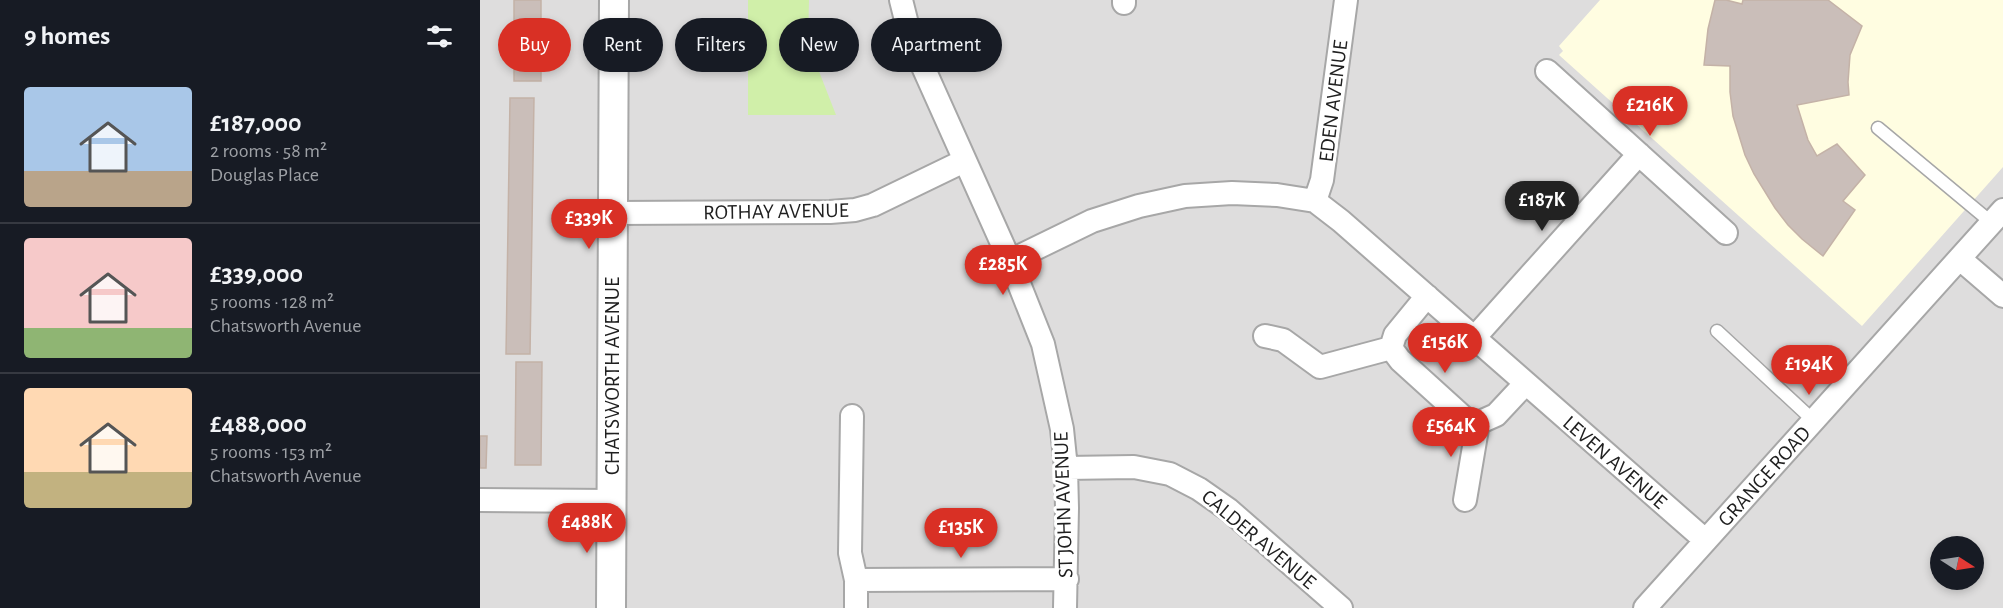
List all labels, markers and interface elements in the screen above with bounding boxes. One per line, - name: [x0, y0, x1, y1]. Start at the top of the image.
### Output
- chip: Buy: [498, 18, 571, 72]
- chip: Rent: [583, 18, 663, 72]
- chip: Filters: [675, 18, 767, 72]
- chip: New: [779, 18, 859, 72]
- chip: Apartment: [871, 18, 1002, 72]
- icon: filters: [423, 20, 456, 53]
- text: 9 homes: [24, 23, 110, 49]
- street label: EDEN AVENUE: [1316, 39, 1351, 163]
- pin: £216K: [1608, 86, 1692, 137]
- text: £216K: [1627, 95, 1673, 115]
- text: £187,000: [210, 110, 302, 136]
- icon: home: [72, 111, 144, 183]
- text: 2 rooms · 58 m²: [210, 141, 327, 161]
- text: Douglas Place: [210, 165, 319, 185]
- pin: £187K: [1500, 181, 1584, 232]
- text: £187K: [1519, 190, 1565, 210]
- pin: £339K: [547, 199, 631, 250]
- street label: ROTHAY AVENUE: [703, 200, 849, 223]
- text: £339K: [565, 208, 613, 228]
- pin: £285K: [961, 245, 1045, 296]
- text: £285K: [979, 254, 1027, 274]
- text: £339,000: [210, 261, 303, 287]
- icon: home: [72, 262, 144, 334]
- street label: CHATSWORTH AVENUE: [602, 277, 623, 475]
- text: 5 rooms · 128 m²: [210, 292, 334, 312]
- text: Chatsworth Avenue: [210, 316, 361, 336]
- pin: £156K: [1403, 323, 1487, 374]
- text: £156K: [1422, 332, 1468, 352]
- pin: £194K: [1767, 345, 1851, 396]
- text: £194K: [1785, 354, 1833, 374]
- pin: £564K: [1409, 407, 1493, 458]
- text: £488,000: [210, 411, 307, 437]
- icon: home: [72, 412, 144, 484]
- street label: LEVEN AVENUE: [1559, 412, 1671, 513]
- text: £564K: [1427, 416, 1475, 436]
- street label: GRANGE ROAD: [1714, 422, 1815, 530]
- street label: ST JOHN AVENUE: [1050, 432, 1077, 578]
- text: 5 rooms · 153 m²: [210, 442, 332, 462]
- text: Chatsworth Avenue: [210, 466, 361, 486]
- street label: CALDER AVENUE: [1198, 486, 1320, 593]
- pin: £488K: [545, 503, 629, 554]
- pin: £135K: [919, 508, 1003, 559]
- text: £488K: [562, 512, 612, 532]
- text: £135K: [938, 517, 984, 537]
- north arrow: [1930, 536, 1984, 590]
- map controls: [1930, 536, 1984, 590]

